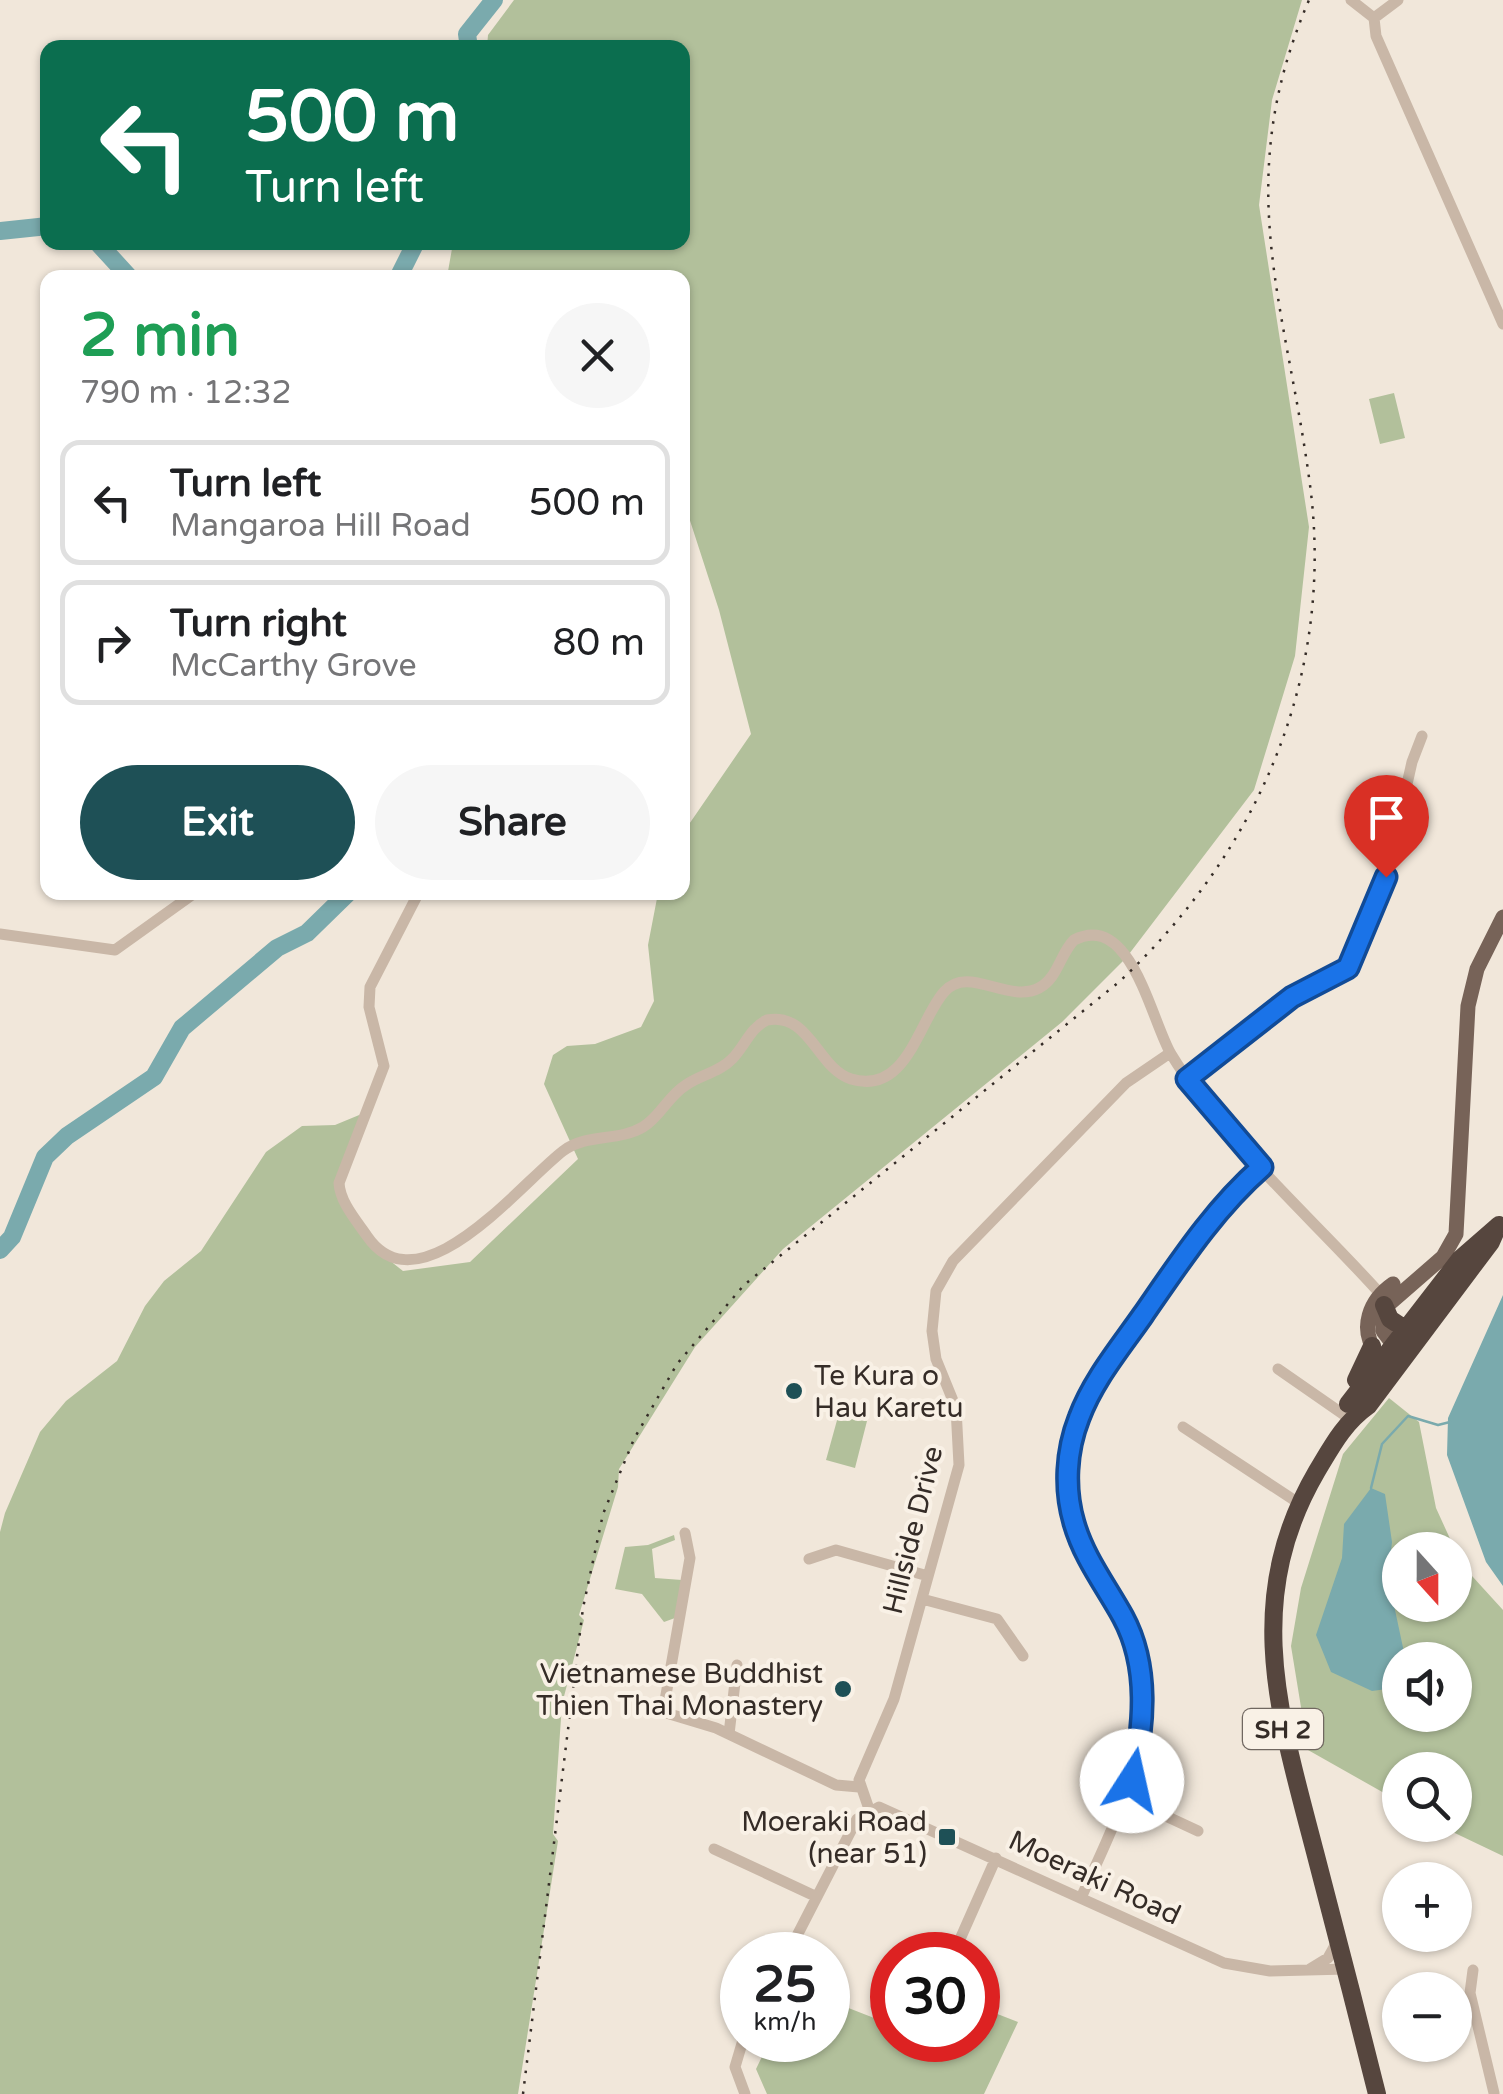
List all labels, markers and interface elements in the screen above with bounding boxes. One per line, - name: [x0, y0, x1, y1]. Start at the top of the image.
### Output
- text: 500 m: [245, 76, 459, 160]
- icon: left: [80, 80, 210, 210]
- text: Turn left: [245, 161, 424, 215]
- text: 2 min: [80, 300, 240, 372]
- button: close: [545, 303, 650, 408]
- text: 790 m · 12:32: [80, 374, 292, 412]
- text: Turn left: [170, 461, 321, 507]
- icon: left: [85, 475, 140, 530]
- text: 500 m: [529, 480, 645, 526]
- text: Mangaroa Hill Road: [170, 507, 471, 545]
- text: Turn right: [170, 601, 347, 647]
- icon: right: [85, 615, 140, 670]
- text: 80 m: [553, 620, 645, 666]
- text: McCarthy Grove: [170, 647, 417, 685]
- button: Exit: [80, 765, 355, 880]
- button: Share: [375, 765, 650, 880]
- pin: [1344, 775, 1429, 878]
- icon: arrive: [1359, 790, 1414, 845]
- place label: Te Kura o Hau Karetu: [814, 1359, 964, 1425]
- marker: Te Kura o Hau Karetu: [783, 1380, 805, 1402]
- street label: Hillside Drive: [876, 1443, 950, 1618]
- north arrow: [1382, 1532, 1472, 1622]
- map controls: [1382, 1532, 1472, 2062]
- button: sound: [1382, 1642, 1472, 1732]
- place label: Vietnamese Buddhist Thien Thai Monastery: [536, 1657, 823, 1723]
- marker: Vietnamese Buddhist Thien Thai Monastery: [832, 1678, 854, 1700]
- road number: SH 2: [1243, 1709, 1323, 1749]
- position arrow: [1080, 1729, 1184, 1833]
- button: search: [1382, 1752, 1472, 1842]
- place label: Moeraki Road (near 51): [741, 1805, 927, 1871]
- street label: Moeraki Road: [1003, 1823, 1186, 1933]
- marker: Moeraki Road (near 51): [936, 1826, 958, 1848]
- button: +: [1382, 1862, 1472, 1952]
- speed limit sign: 30: [870, 1932, 1000, 2062]
- text: 25: [754, 1955, 816, 2015]
- button: −: [1382, 1972, 1472, 2062]
- text: km/h: [754, 2007, 816, 2037]

